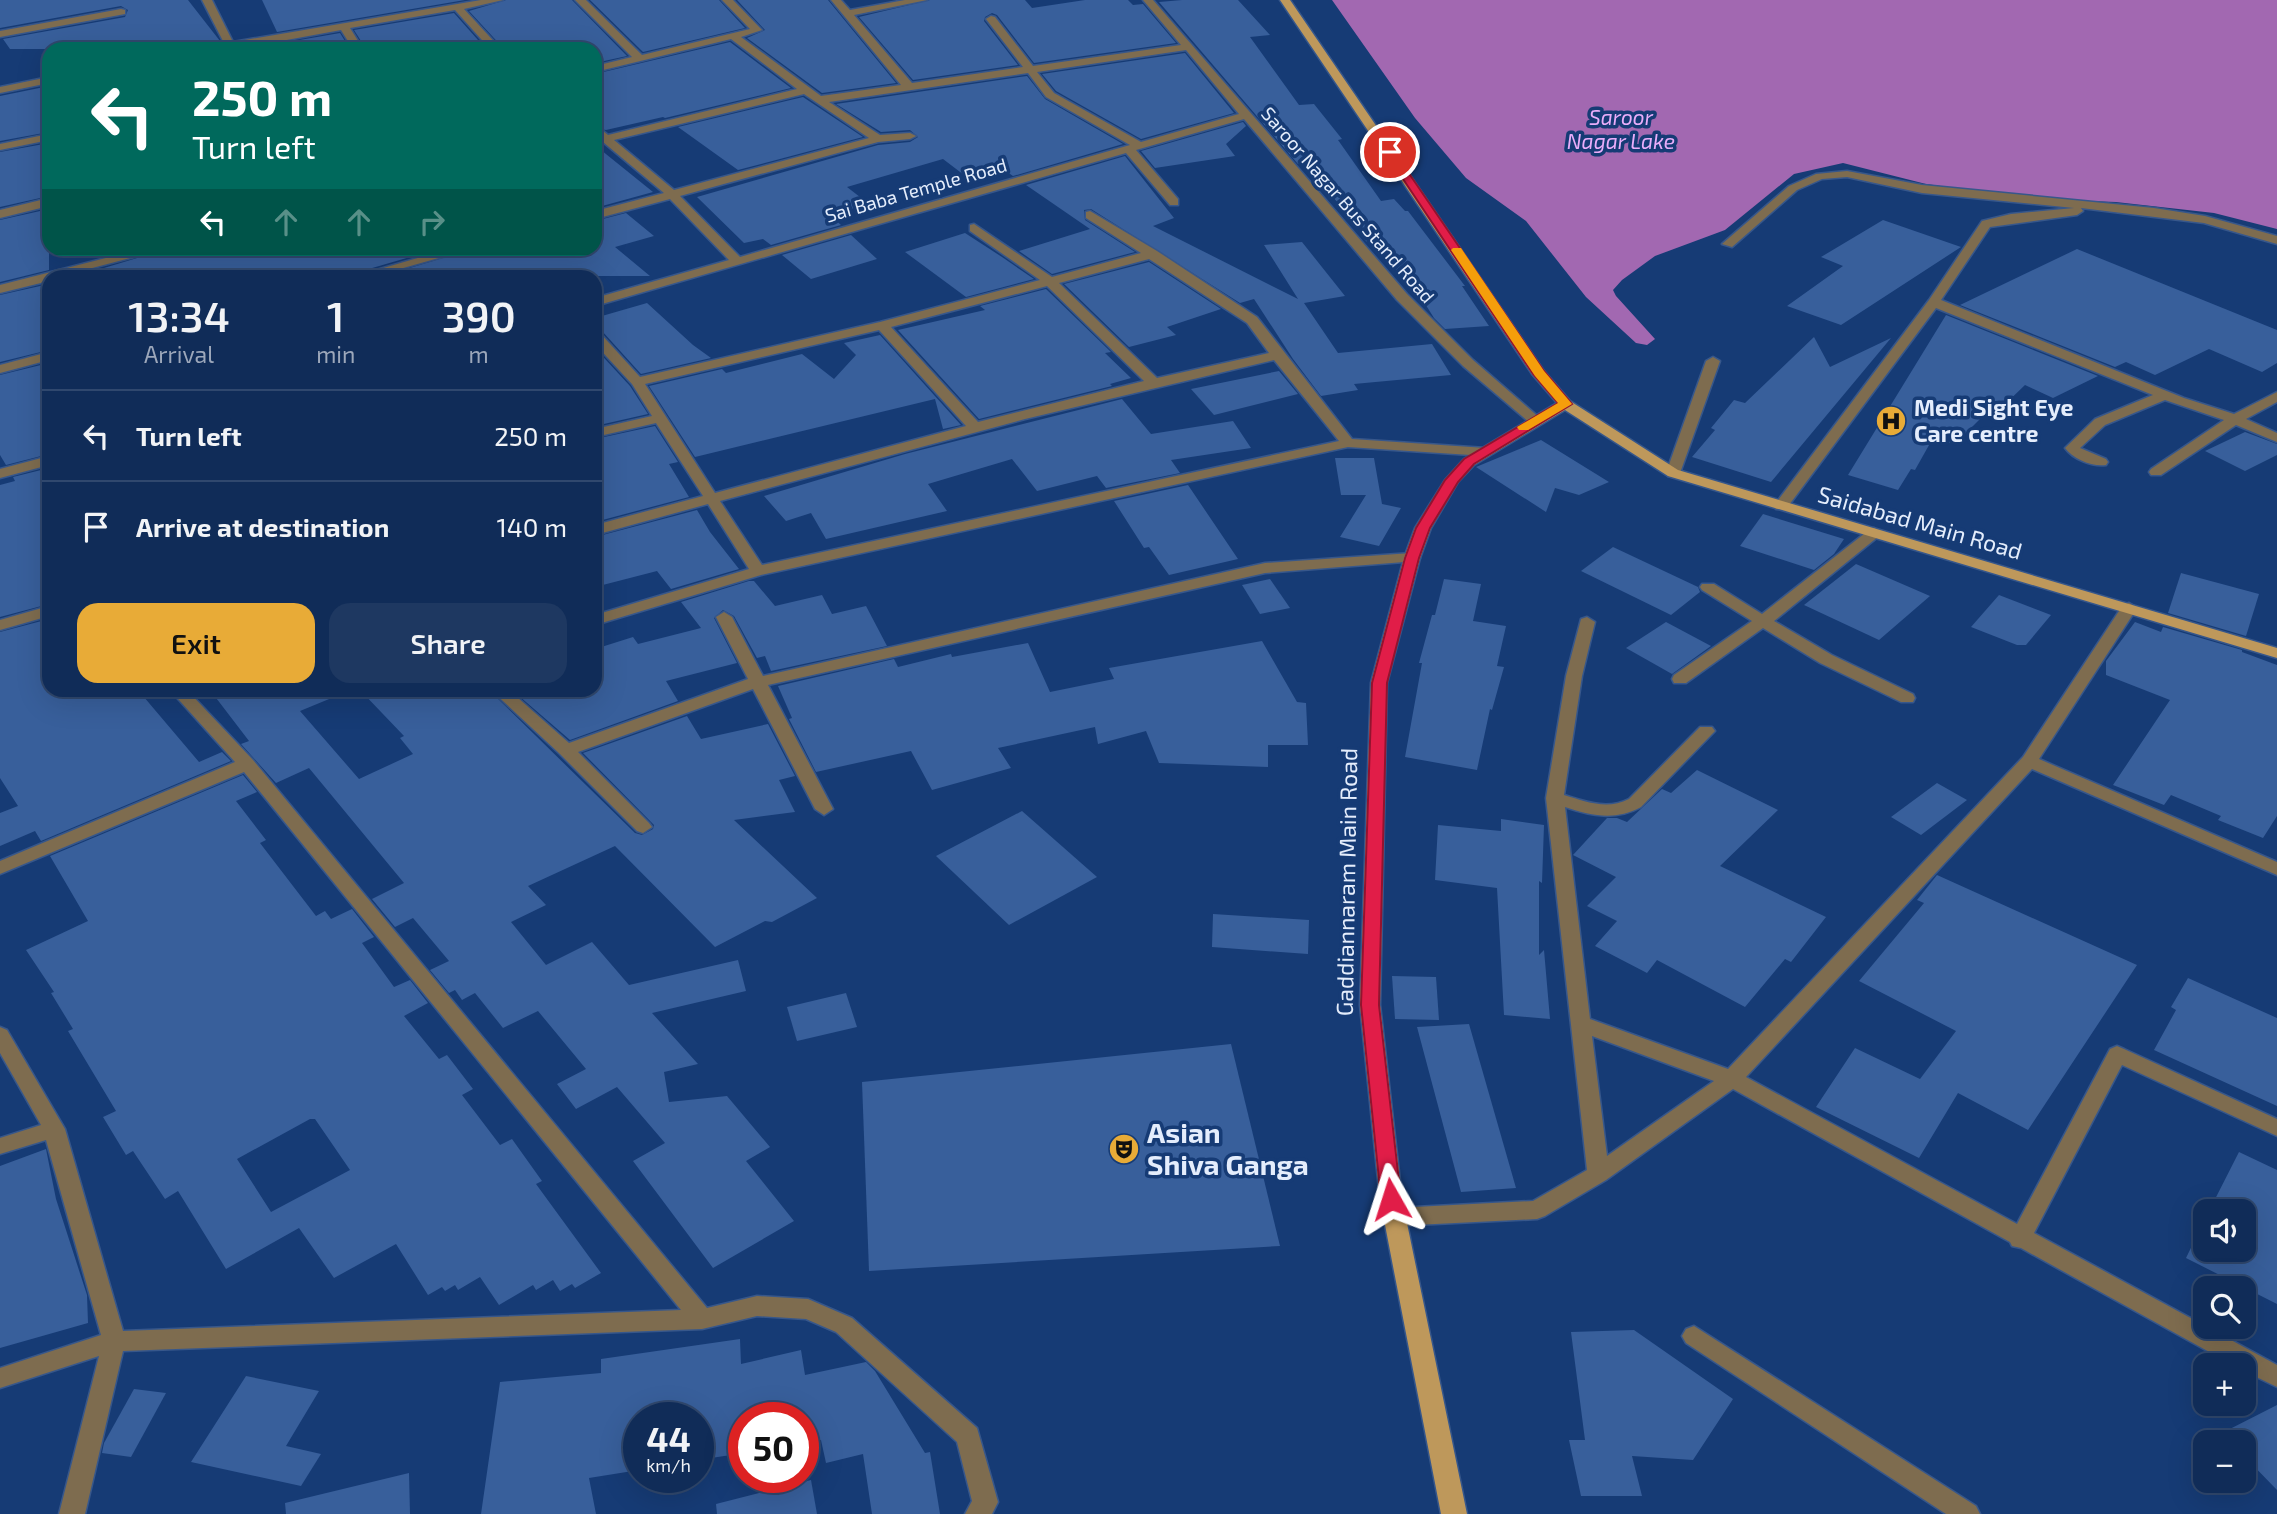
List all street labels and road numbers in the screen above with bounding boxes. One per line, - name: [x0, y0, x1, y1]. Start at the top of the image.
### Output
- street label: Saroor Nagar Bus Stand Road: [1257, 102, 1440, 307]
- street label: Sai Baba Temple Road: [822, 153, 1009, 226]
- street label: Saidabad Main Road: [1815, 479, 2026, 565]
- street label: Gaddiannaram Main Road: [1330, 748, 1362, 1016]

